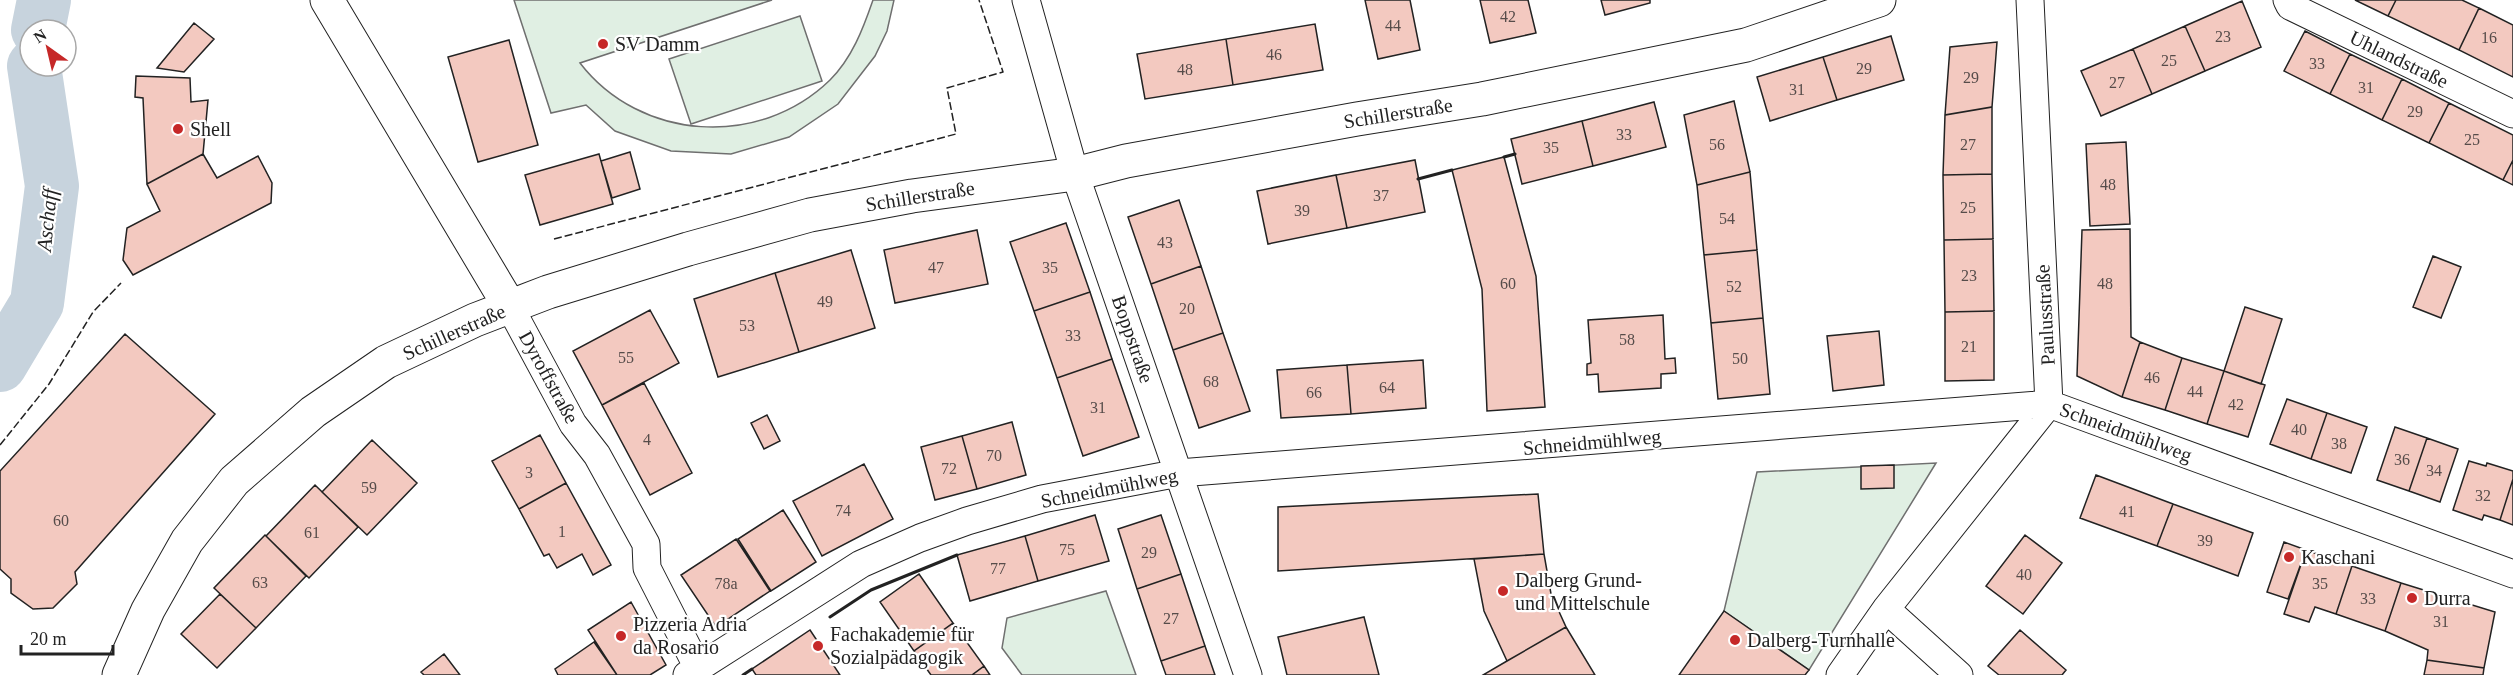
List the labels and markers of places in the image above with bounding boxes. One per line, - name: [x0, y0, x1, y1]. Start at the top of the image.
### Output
- place label: SV Damm: [615, 33, 700, 55]
- marker: SV Damm: [596, 37, 610, 51]
- place label: Shell: [190, 118, 232, 140]
- marker: Shell: [171, 122, 185, 136]
- place label: Kaschani: [2301, 546, 2376, 568]
- marker: Kaschani: [2282, 550, 2296, 564]
- place label: Dalberg Grund- und Mittelschule: [1515, 569, 1650, 614]
- marker: Dalberg Grund- und Mittelschule: [1496, 584, 1510, 598]
- place label: Durra: [2424, 587, 2471, 609]
- marker: Durra: [2405, 591, 2419, 605]
- place label: Pizzeria Adria da Rosario: [633, 613, 747, 658]
- place label: Fachakademie für Sozialpädagogik: [830, 623, 974, 669]
- marker: Pizzeria Adria da Rosario: [614, 629, 628, 643]
- place label: Dalberg-Turnhalle: [1747, 629, 1895, 652]
- marker: Dalberg-Turnhalle: [1728, 633, 1742, 647]
- marker: Fachakademie für Sozialpädagogik: [811, 639, 825, 653]

